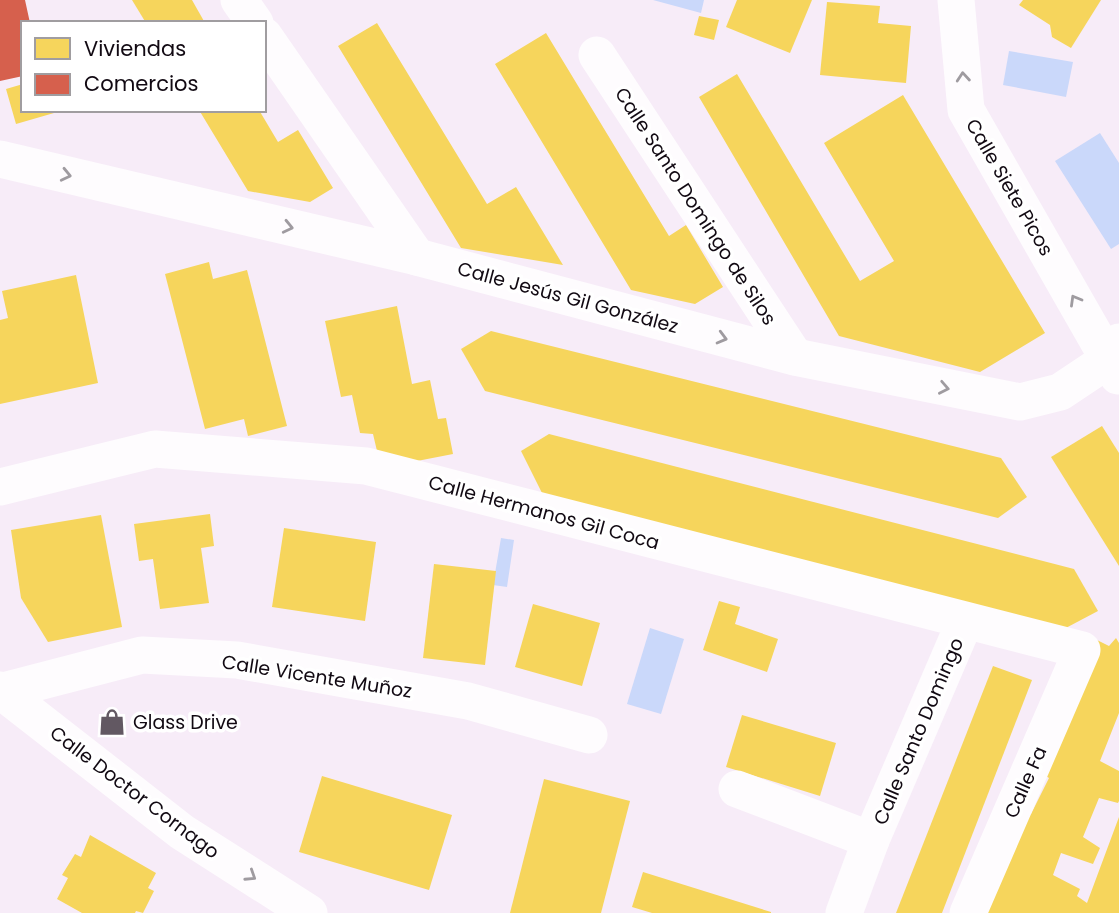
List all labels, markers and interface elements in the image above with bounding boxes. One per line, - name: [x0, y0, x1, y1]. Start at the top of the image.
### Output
- legend: [21, 21, 266, 112]
- text: Viviendas: [84, 34, 186, 63]
- text: Comercios: [84, 69, 198, 98]
- one-way arrow: [956, 71, 971, 82]
- street label: Calle Santo Domingo de Silos: [608, 82, 783, 330]
- street label: Calle Siete Picos: [959, 114, 1060, 261]
- one-way arrow: [60, 166, 72, 181]
- one-way arrow: [282, 219, 294, 233]
- street label: Calle Jesús Gil González: [454, 255, 681, 340]
- one-way arrow: [1070, 295, 1083, 308]
- one-way arrow: [716, 330, 728, 344]
- one-way arrow: [938, 380, 950, 395]
- street label: Calle Hermanos Gil Coca: [425, 469, 662, 556]
- street label: Calle Santo Domingo: [867, 633, 970, 829]
- street label: Calle Vicente Muñoz: [220, 648, 414, 705]
- shop icon: Glass Drive: [97, 707, 127, 737]
- place label: Glass Drive: [133, 709, 238, 736]
- street label: Calle Doctor Cornago: [44, 720, 225, 865]
- street label: Calle Fa: [998, 742, 1053, 822]
- one-way arrow: [243, 868, 256, 881]

